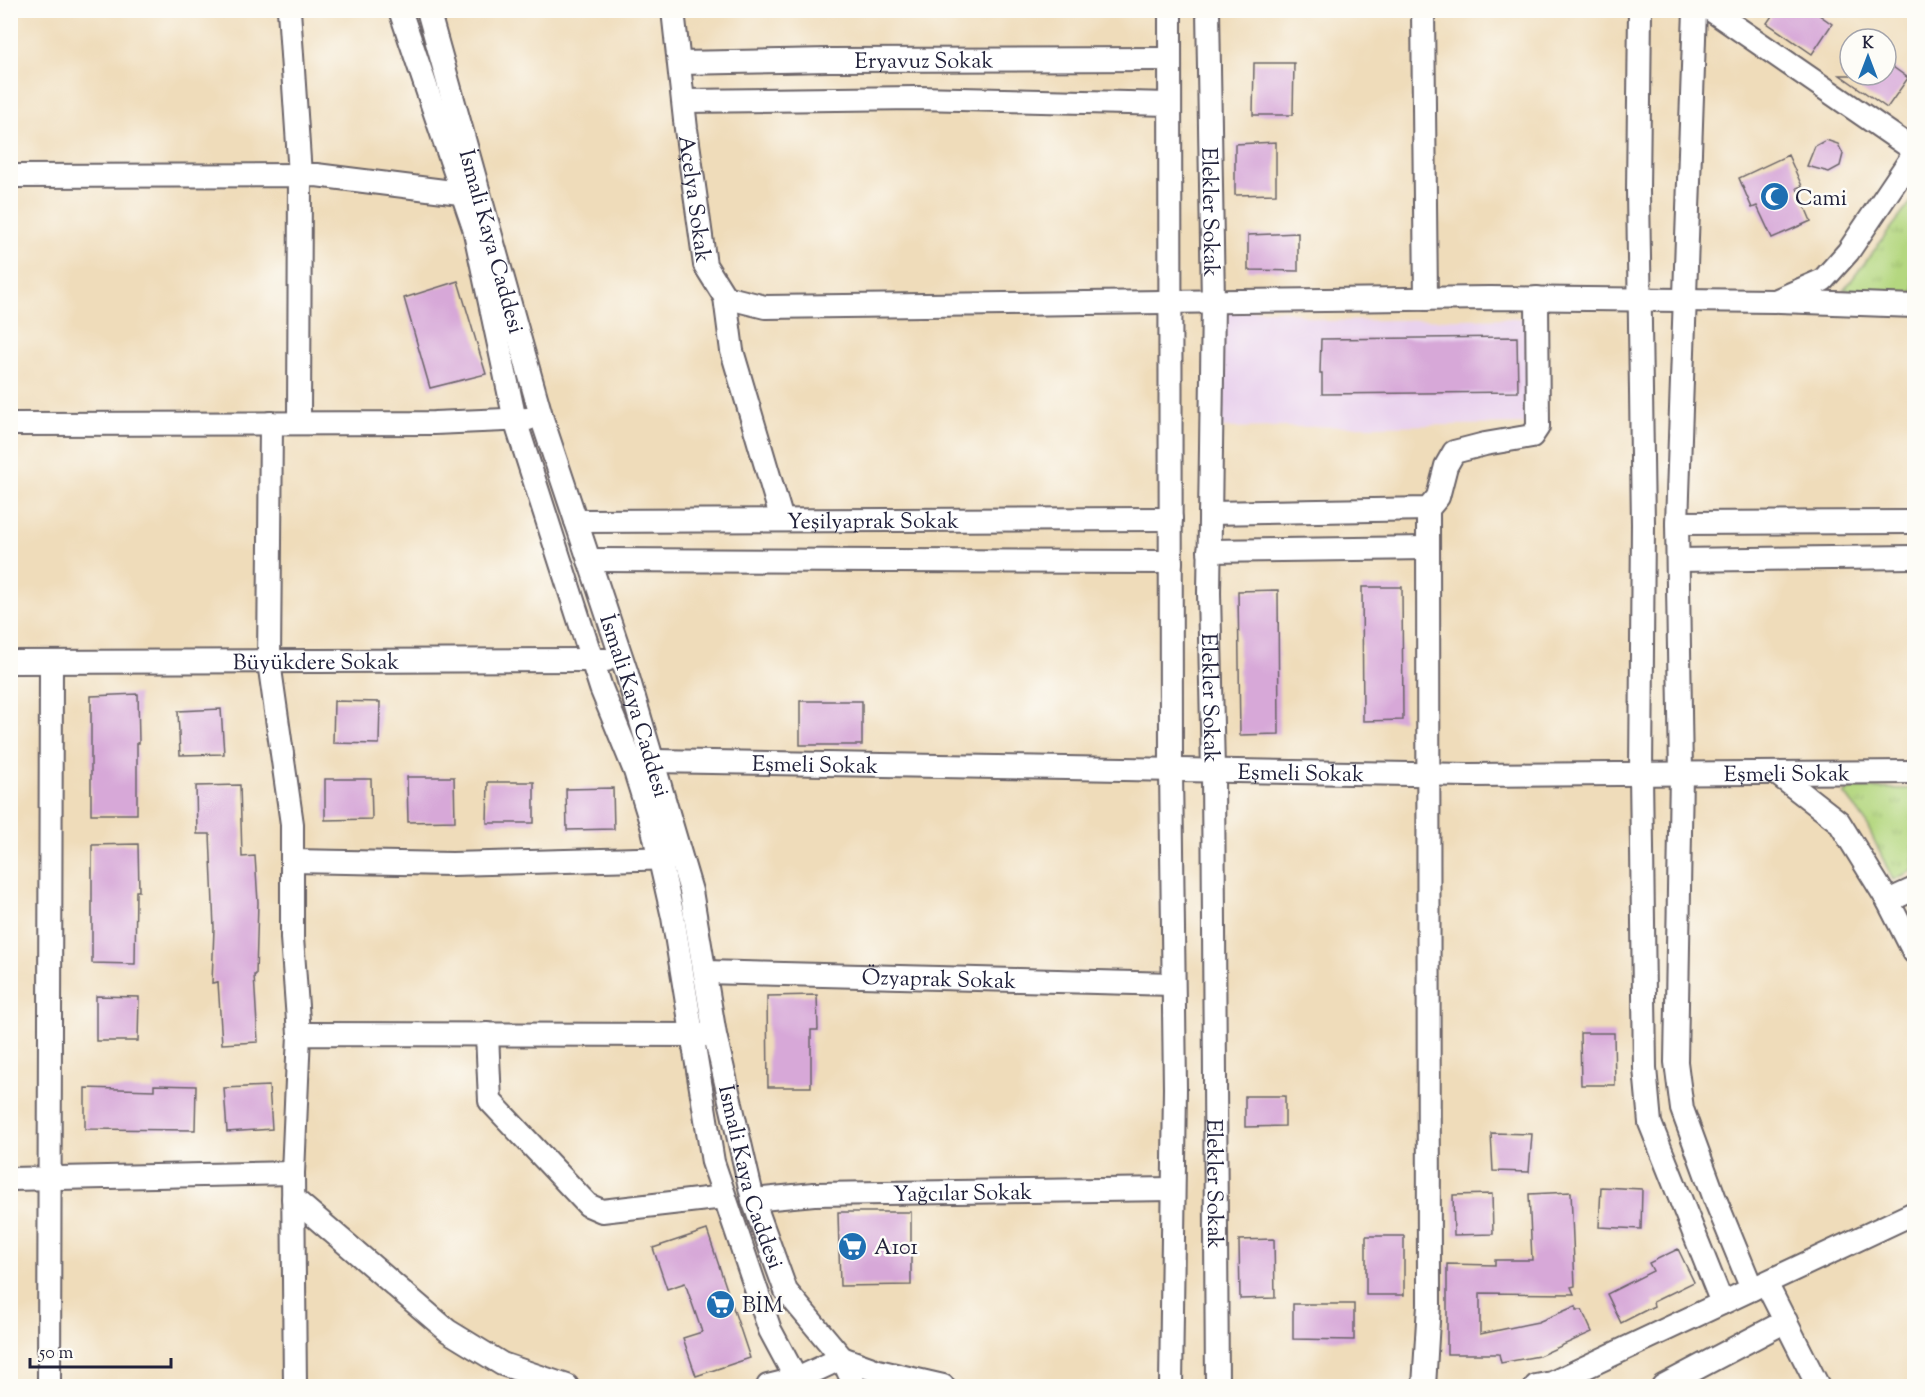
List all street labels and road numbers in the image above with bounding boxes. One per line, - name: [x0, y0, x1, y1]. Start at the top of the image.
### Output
- street label: Eryavuz Sokak: [855, 47, 993, 79]
- street label: Açelya Sokak: [668, 134, 717, 265]
- street label: İsmali Kaya Caddesi: [449, 146, 530, 338]
- street label: Elekler Sokak: [1191, 147, 1226, 277]
- street label: Yeşilyaprak Sokak: [787, 507, 959, 539]
- street label: İsmali Kaya Caddesi: [589, 611, 676, 802]
- street label: Elekler Sokak: [1191, 633, 1226, 763]
- street label: Büyükdere Sokak: [233, 648, 399, 680]
- street label: Eşmeli Sokak: [751, 750, 878, 784]
- street label: Eşmeli Sokak: [1237, 758, 1364, 792]
- street label: Eşmeli Sokak: [1724, 759, 1850, 792]
- street label: Özyaprak Sokak: [861, 962, 1017, 999]
- street label: İsmali Kaya Caddesi: [708, 1082, 790, 1274]
- street label: Elekler Sokak: [1196, 1119, 1229, 1249]
- street label: Yağcılar Sokak: [893, 1178, 1032, 1212]

